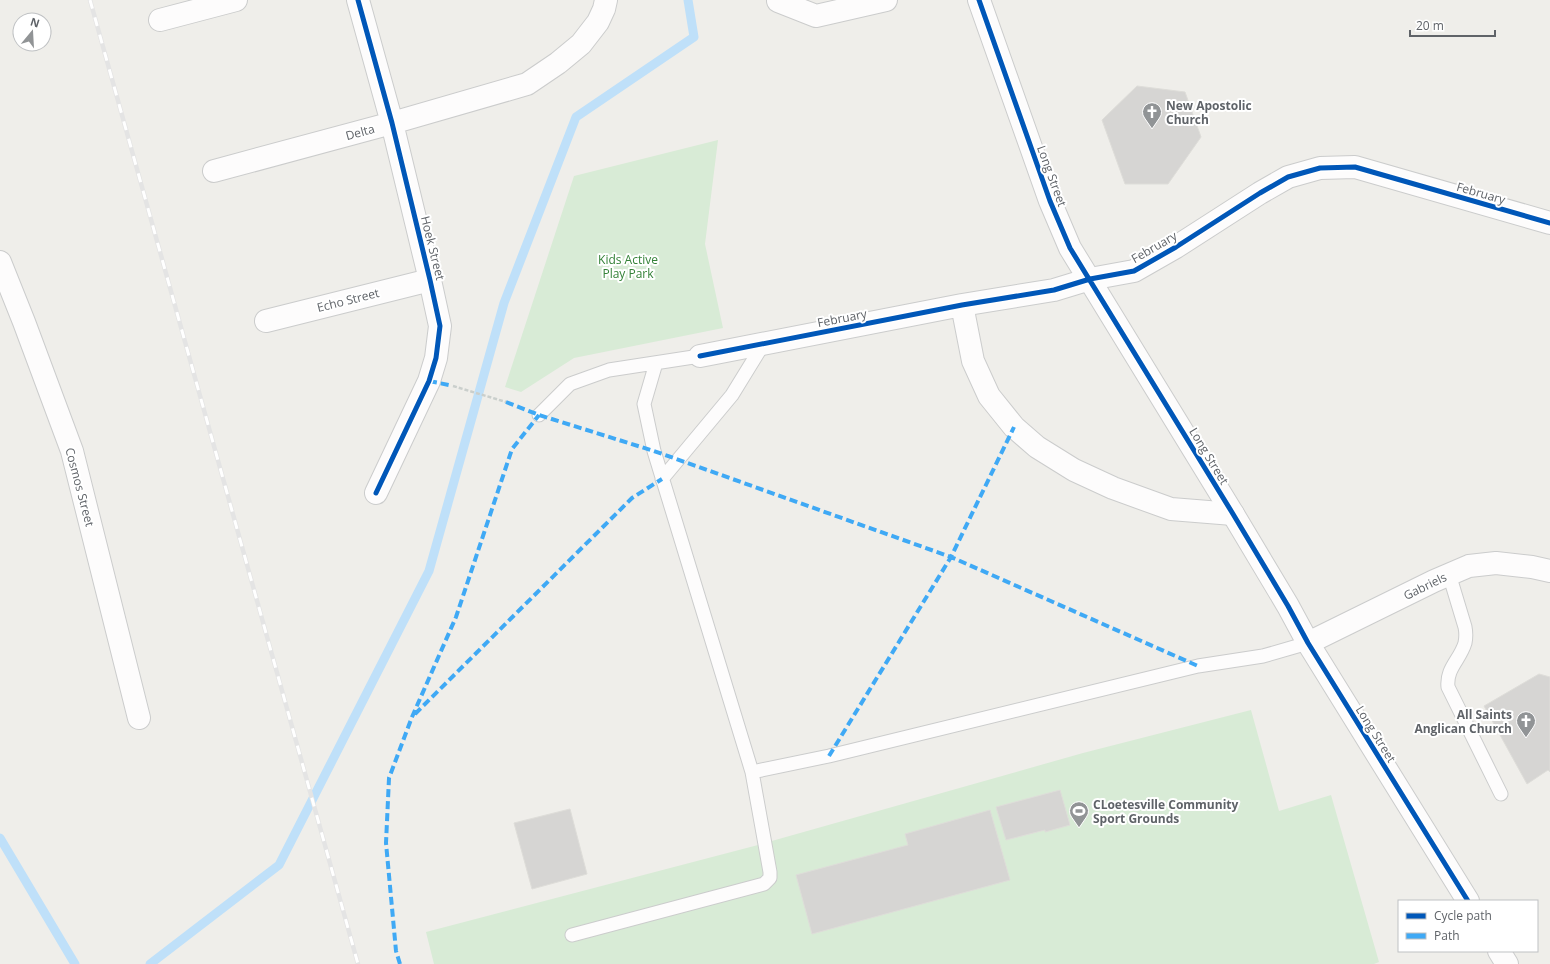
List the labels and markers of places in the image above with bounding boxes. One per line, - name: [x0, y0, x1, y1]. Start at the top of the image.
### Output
- place label: New Apostolic Church: [1166, 97, 1252, 128]
- church icon: New Apostolic Church: [1141, 101, 1163, 129]
- place label: All Saints Anglican Church: [1414, 706, 1512, 737]
- church icon: All Saints Anglican Church: [1515, 710, 1537, 738]
- place label: CLoetesville Community Sport Grounds: [1093, 796, 1239, 827]
- sports icon: CLoetesville Community Sport Grounds: [1068, 800, 1090, 828]

